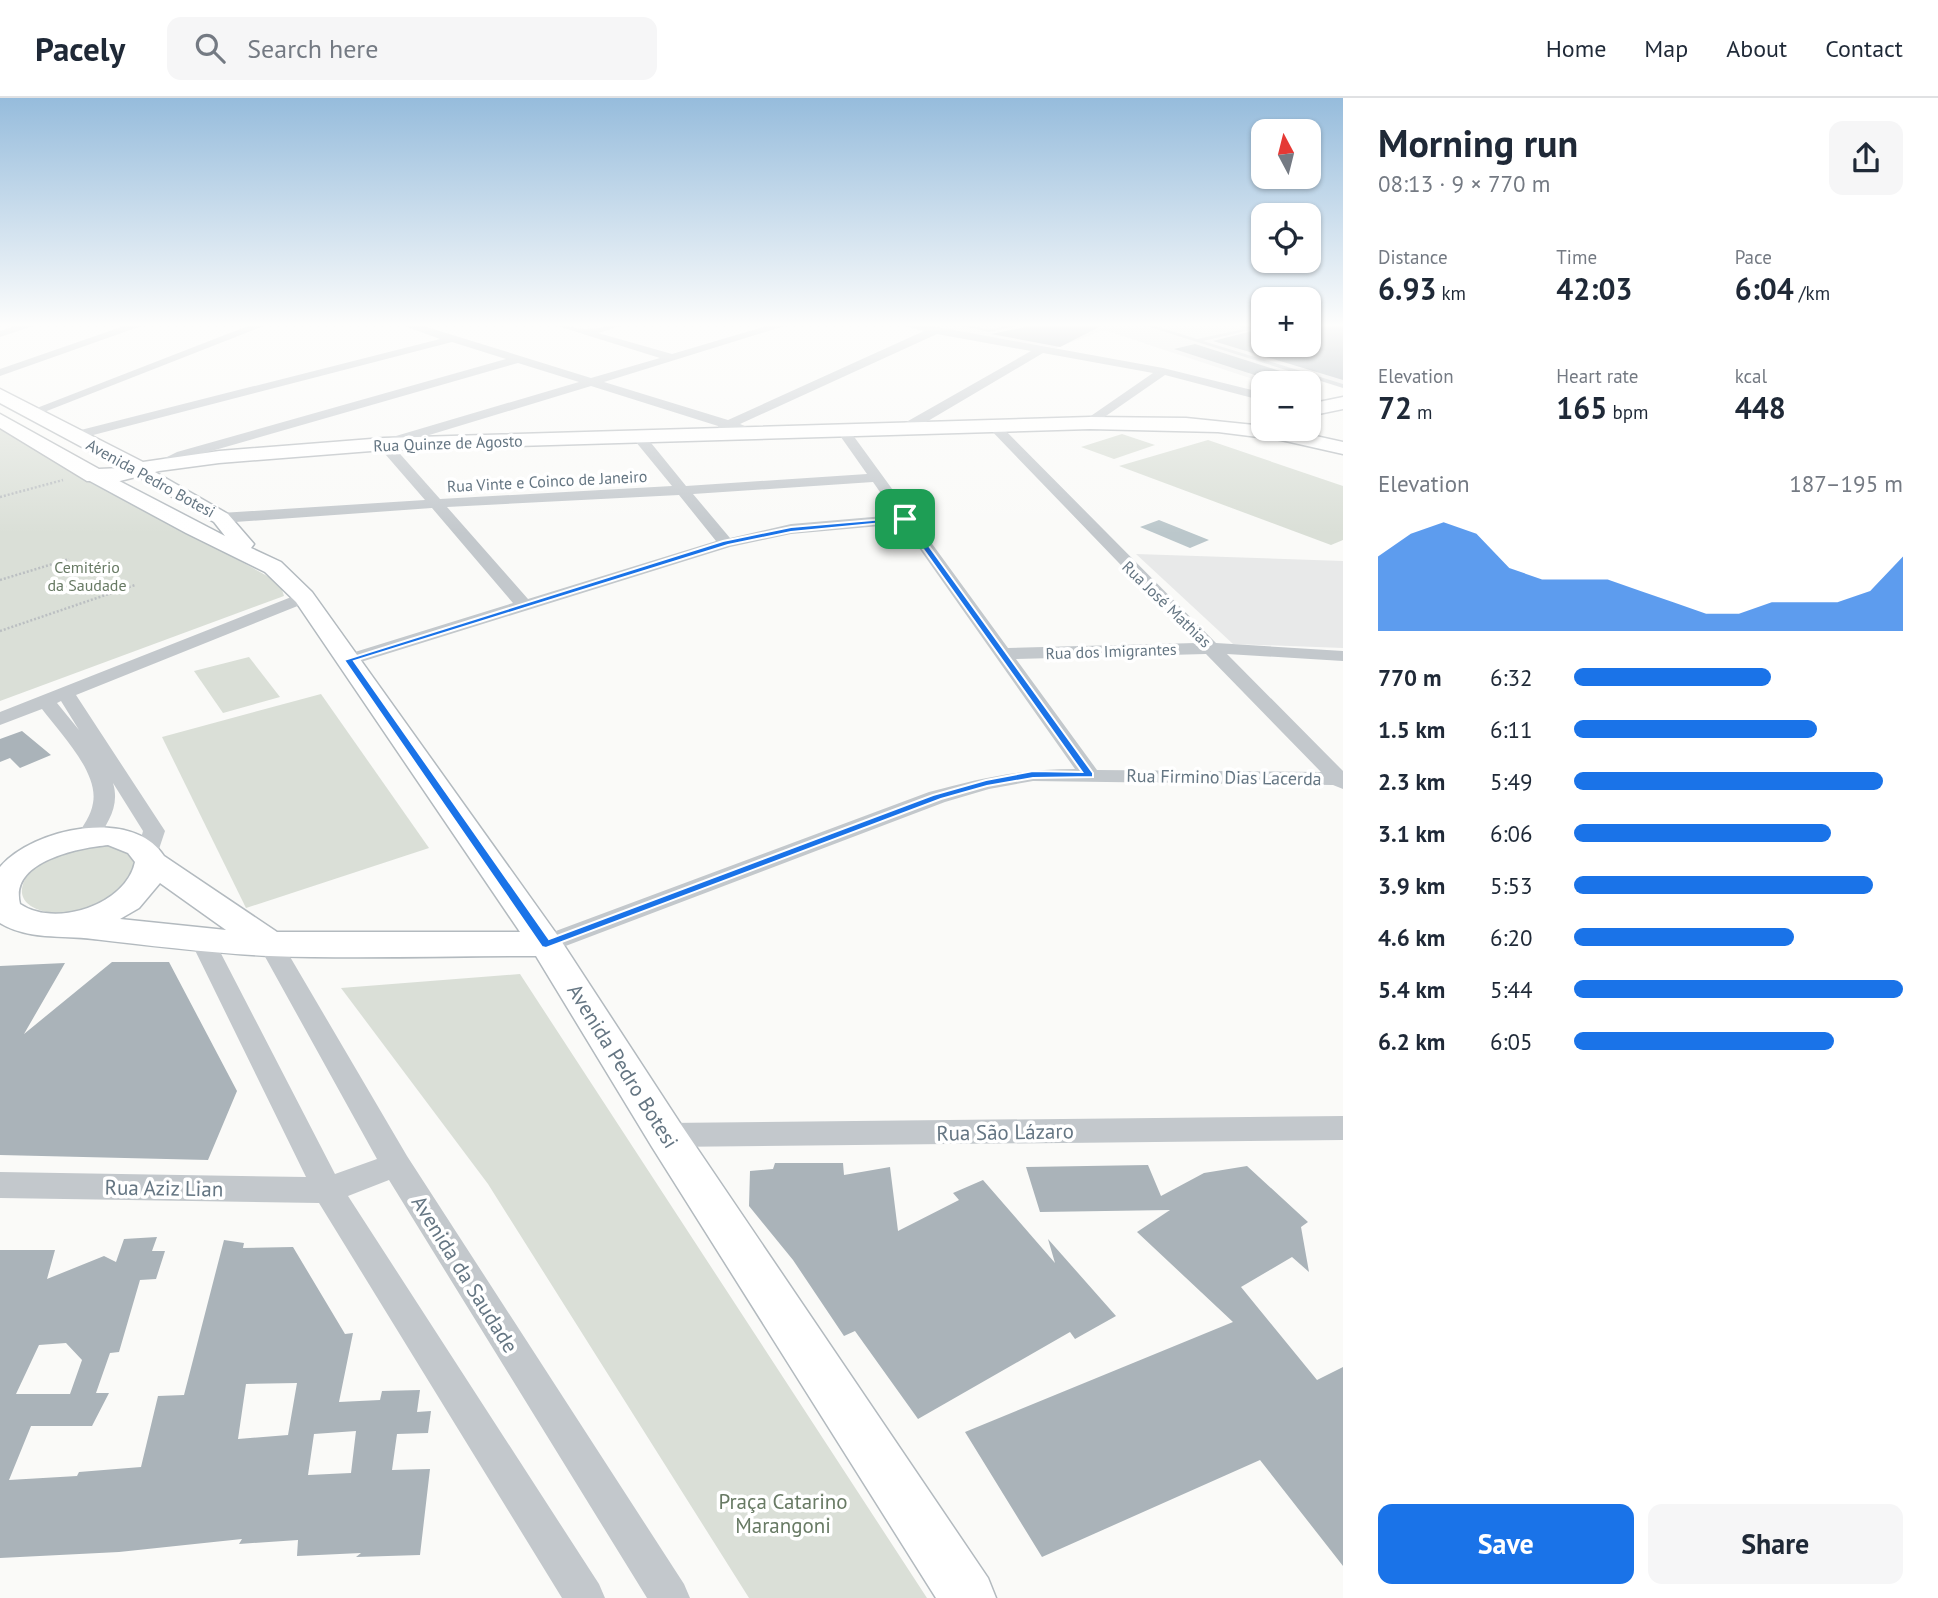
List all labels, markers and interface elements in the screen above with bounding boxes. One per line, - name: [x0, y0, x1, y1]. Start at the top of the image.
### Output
- search box: [167, 17, 657, 80]
- text: Pacely: [35, 27, 125, 70]
- icon: search: [191, 29, 229, 67]
- text: Search here: [247, 32, 378, 65]
- text: Home: [1546, 33, 1606, 64]
- text: Map: [1644, 33, 1688, 64]
- text: About: [1726, 33, 1787, 64]
- text: Contact: [1825, 33, 1903, 64]
- text: Morning run: [1378, 118, 1578, 167]
- north arrow: [1251, 119, 1321, 189]
- map controls: [1251, 119, 1321, 441]
- button: share: [1829, 121, 1903, 195]
- text: 08:13 · 9 × 770 m: [1378, 169, 1550, 198]
- button: locate: [1251, 203, 1321, 273]
- text: Distance: [1378, 245, 1448, 269]
- text: Time: [1556, 245, 1597, 269]
- text: Pace: [1735, 245, 1772, 269]
- text: 6.93: [1378, 269, 1436, 308]
- text: 42:03: [1556, 269, 1632, 308]
- text: 6:04: [1735, 269, 1794, 308]
- text: km: [1436, 281, 1466, 305]
- text: /km: [1794, 281, 1830, 305]
- button: +: [1251, 287, 1321, 357]
- text: Elevation: [1378, 364, 1454, 388]
- text: Heart rate: [1556, 364, 1638, 388]
- text: kcal: [1735, 364, 1767, 388]
- button: −: [1251, 371, 1321, 441]
- text: 72: [1378, 388, 1412, 427]
- text: 165: [1556, 388, 1607, 427]
- text: 448: [1735, 388, 1786, 427]
- text: m: [1412, 400, 1433, 424]
- text: bpm: [1607, 400, 1648, 424]
- street label: Rua Quinze de Agosto: [373, 430, 523, 456]
- street label: Avenida Pedro Botesi: [83, 434, 219, 522]
- street label: Rua Vinte e Coinco de Janeiro: [446, 466, 648, 496]
- text: Elevation: [1378, 469, 1470, 498]
- text: 187–195 m: [1789, 469, 1903, 498]
- pin: [875, 489, 935, 549]
- icon: arrive: [886, 500, 924, 538]
- street label: Rua José Mathias: [1118, 556, 1216, 652]
- park label: Cemitério da Saudade: [47, 557, 127, 595]
- street label: Rua dos Imigrantes: [1045, 639, 1177, 663]
- text: 770 m: [1378, 663, 1441, 692]
- text: 6:32: [1490, 663, 1533, 692]
- text: 1.5 km: [1378, 715, 1445, 744]
- text: 6:11: [1490, 715, 1533, 744]
- street label: Rua Firmino Dias Lacerda: [1126, 764, 1322, 790]
- text: 2.3 km: [1378, 767, 1445, 796]
- text: 5:49: [1490, 767, 1533, 796]
- text: 3.1 km: [1378, 819, 1445, 848]
- text: 6:06: [1490, 819, 1533, 848]
- text: 3.9 km: [1378, 871, 1445, 900]
- text: 5:53: [1490, 871, 1533, 900]
- text: 4.6 km: [1378, 923, 1445, 952]
- text: 6:20: [1490, 923, 1533, 952]
- text: 5.4 km: [1378, 975, 1445, 1004]
- text: 5:44: [1490, 975, 1533, 1004]
- street label: Avenida Pedro Botesi: [561, 979, 685, 1153]
- text: 6.2 km: [1378, 1027, 1445, 1056]
- text: 6:05: [1490, 1027, 1533, 1056]
- street label: Rua São Lázaro: [936, 1117, 1074, 1147]
- street label: Rua Aziz Lian: [104, 1173, 224, 1203]
- street label: Avenida da Saudade: [406, 1190, 524, 1358]
- park label: Praça Catarino Marangoni: [718, 1488, 848, 1539]
- button: Save: [1378, 1504, 1634, 1584]
- button: Share: [1648, 1504, 1903, 1584]

